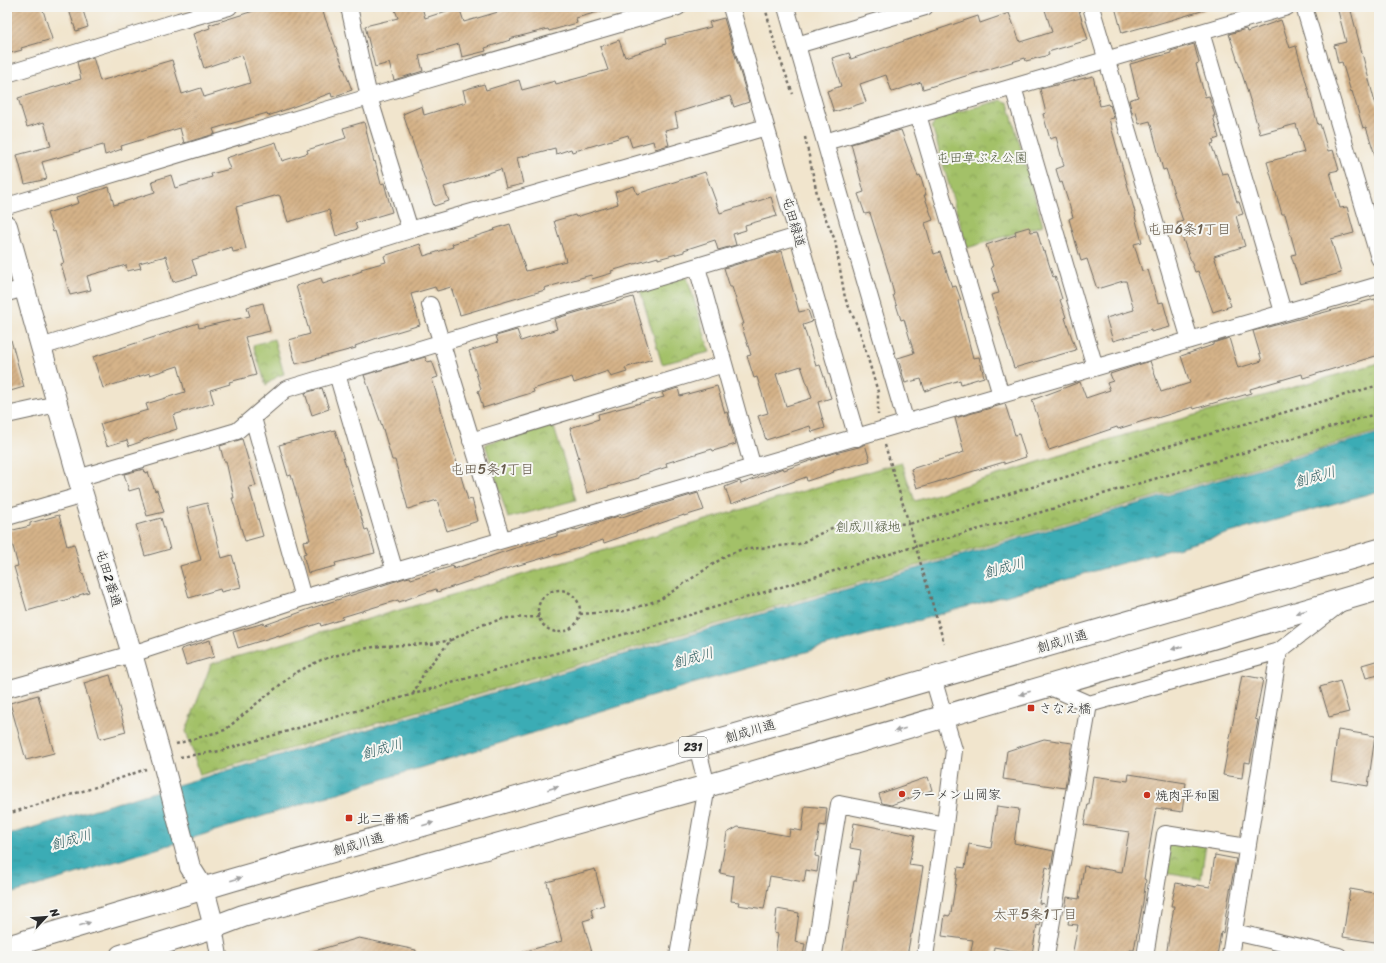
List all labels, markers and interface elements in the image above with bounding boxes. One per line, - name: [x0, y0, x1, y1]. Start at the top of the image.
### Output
- park label: 屯田草ぶえ公園: [936, 146, 1028, 169]
- street label: 屯田緑道: [776, 194, 812, 250]
- district label: 屯田6条1丁目: [1147, 217, 1231, 242]
- district label: 屯田5条1丁目: [450, 457, 534, 482]
- water label: 創成川: [1291, 459, 1339, 495]
- park label: 創成川緑地: [835, 515, 901, 538]
- street label: 屯田2番通: [89, 546, 129, 610]
- water label: 創成川: [980, 550, 1028, 586]
- one-way arrow: [1295, 609, 1307, 615]
- street label: 創成川通: [1034, 623, 1090, 659]
- water label: 創成川: [669, 640, 717, 676]
- one-way arrow: [1170, 646, 1183, 652]
- one-way arrow: [1019, 690, 1031, 696]
- place label: さなえ橋: [1039, 697, 1091, 720]
- marker: さなえ橋: [1026, 703, 1036, 713]
- street label: 創成川通: [722, 713, 778, 749]
- one-way arrow: [894, 727, 906, 733]
- water label: 創成川: [358, 731, 406, 767]
- road number: 231: [679, 737, 707, 757]
- place label: ラーメン山岡家: [910, 783, 1001, 806]
- place label: 焼肉平和園: [1155, 784, 1220, 807]
- one-way arrow: [547, 785, 559, 791]
- marker: ラーメン山岡家: [897, 789, 907, 799]
- marker: 焼肉平和園: [1142, 790, 1152, 800]
- place label: 北二番橋: [357, 807, 409, 830]
- marker: 北二番橋: [344, 813, 354, 823]
- one-way arrow: [423, 821, 435, 827]
- water label: 創成川: [47, 822, 95, 858]
- street label: 創成川通: [330, 826, 386, 862]
- one-way arrow: [230, 876, 242, 882]
- north arrow: [26, 897, 66, 937]
- district label: 太平5条1丁目: [993, 902, 1077, 927]
- text: N: [44, 904, 65, 921]
- one-way arrow: [79, 921, 91, 927]

